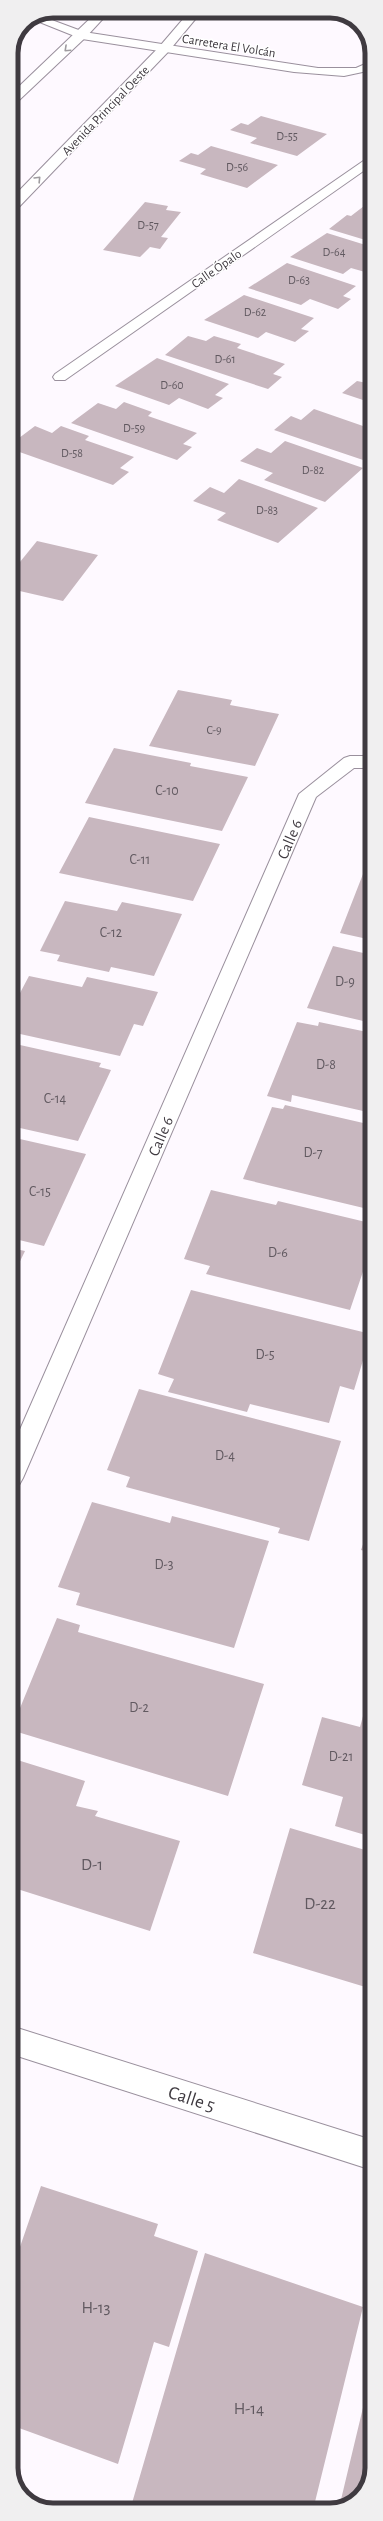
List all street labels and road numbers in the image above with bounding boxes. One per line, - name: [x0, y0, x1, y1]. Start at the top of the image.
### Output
- street label: Carretera El Volcán: [181, 33, 277, 60]
- street label: Avenida Principal Oeste: [60, 64, 152, 158]
- street label: Calle Ópalo: [189, 247, 244, 291]
- street label: Calle 6: [275, 817, 305, 861]
- street label: Calle 6: [146, 1114, 176, 1158]
- street label: Calle 5: [166, 2083, 217, 2116]

